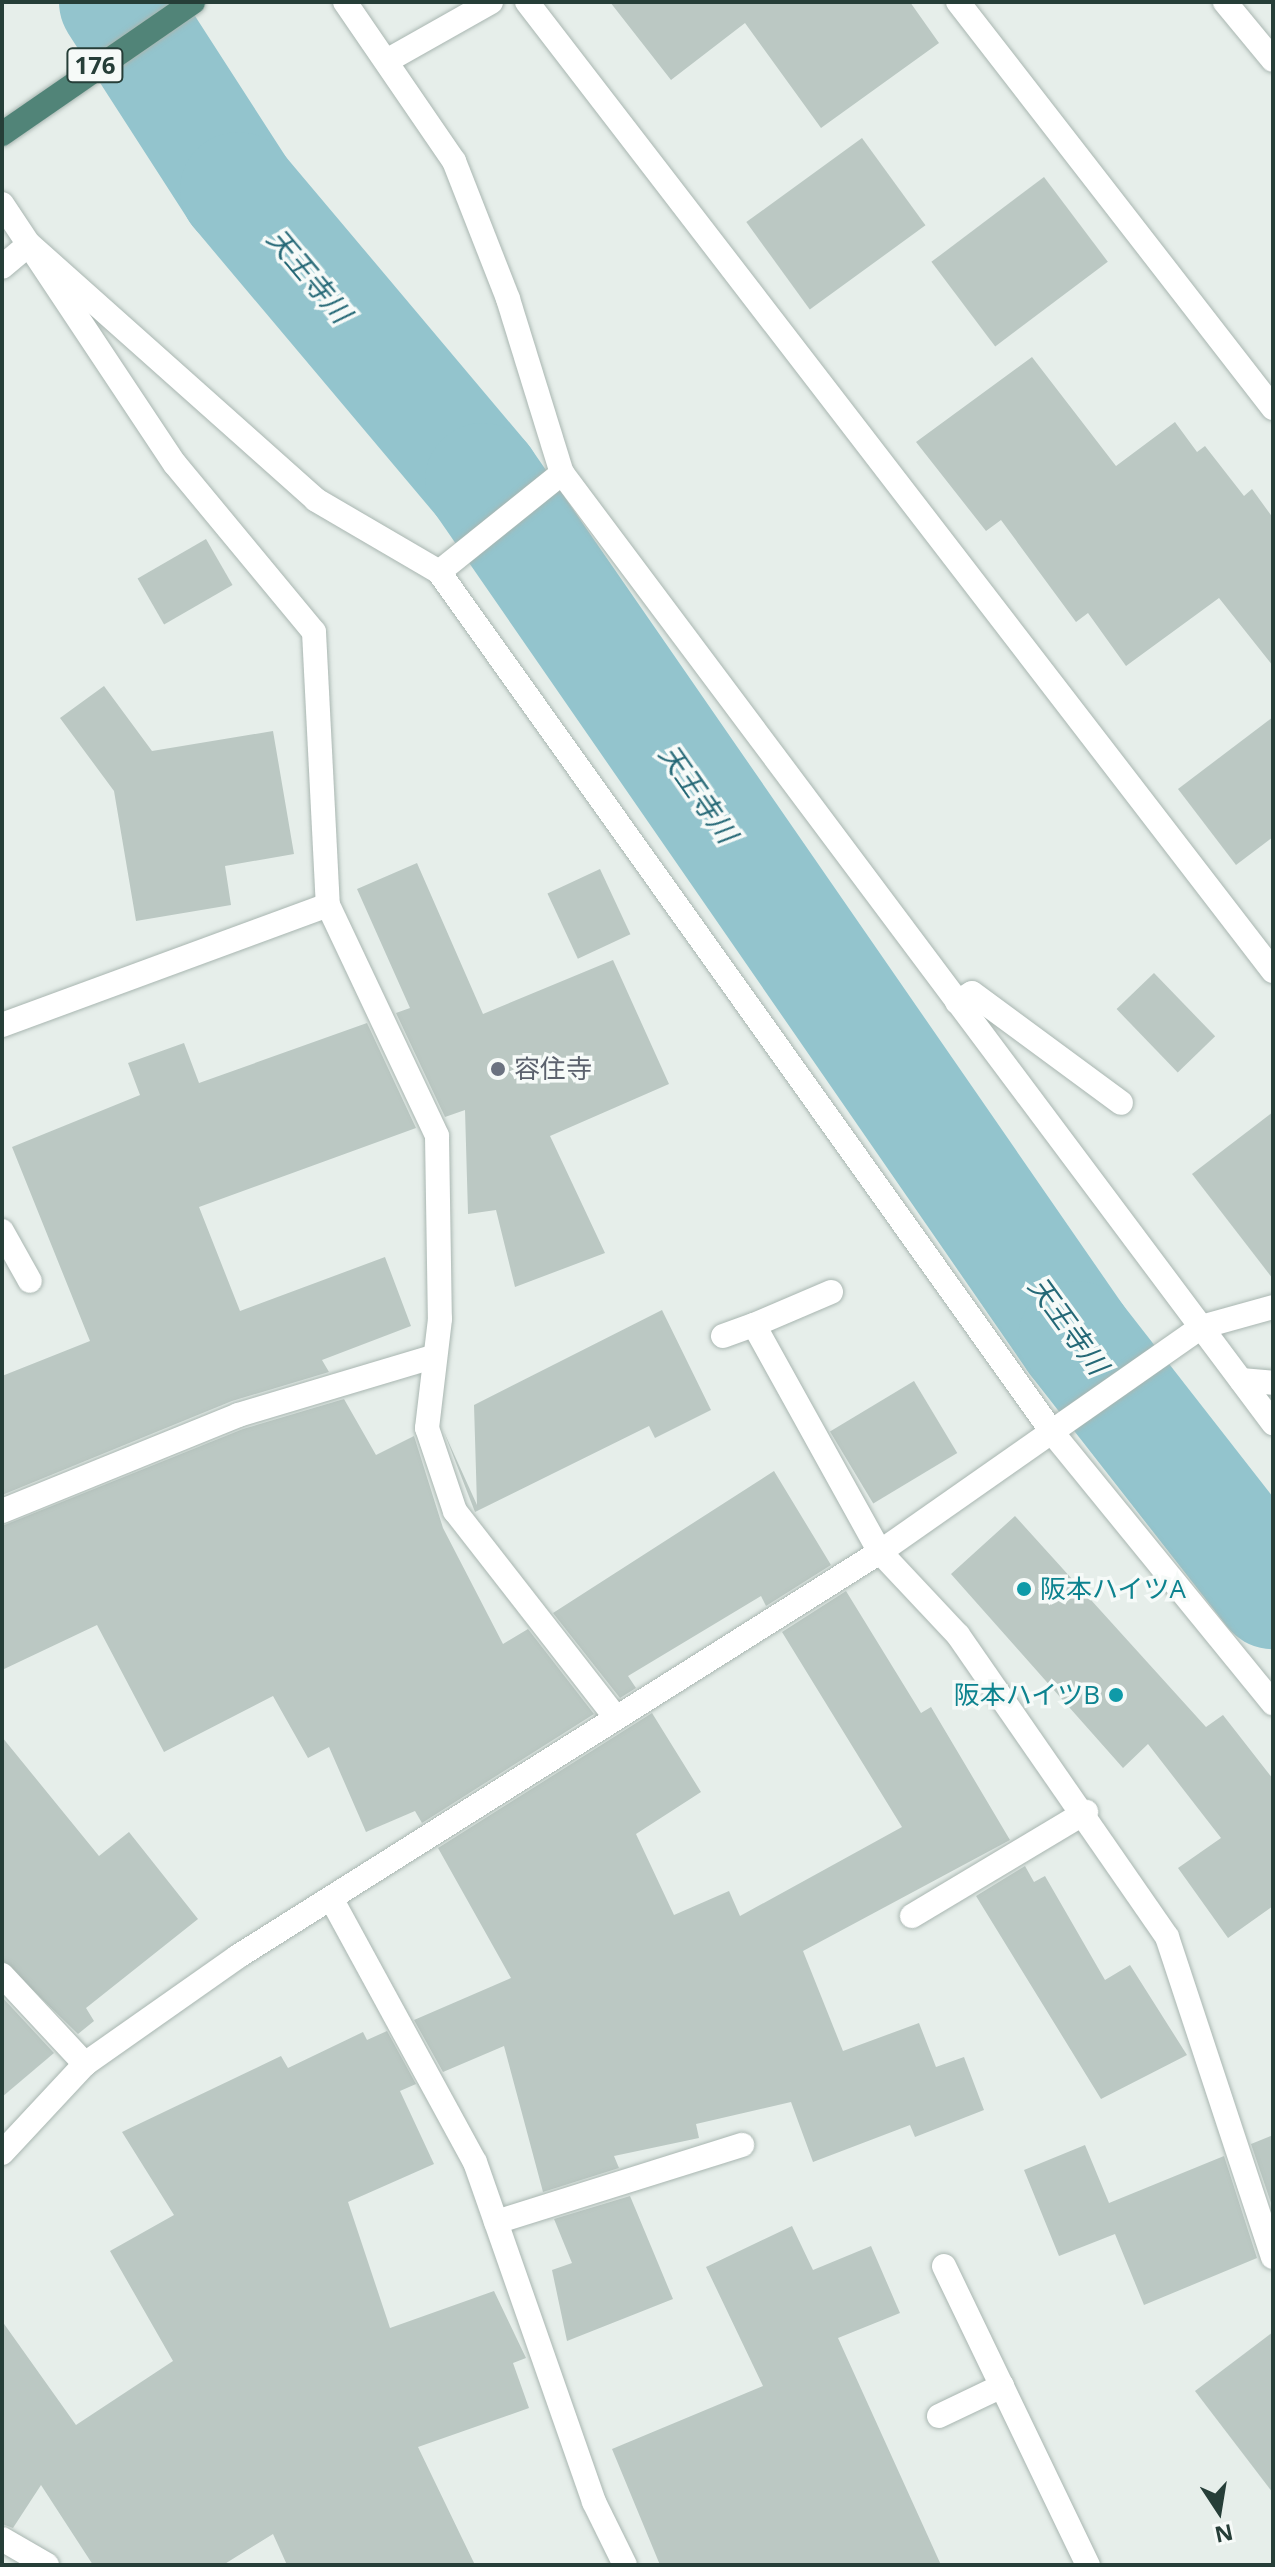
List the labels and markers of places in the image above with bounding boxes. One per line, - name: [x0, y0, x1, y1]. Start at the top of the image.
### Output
- place label: 容住寺: [514, 1053, 592, 1085]
- marker: 容住寺: [489, 1060, 507, 1078]
- place label: 阪本ハイツA: [1040, 1573, 1186, 1605]
- marker: 阪本ハイツA: [1015, 1580, 1033, 1598]
- place label: 阪本ハイツB: [953, 1679, 1100, 1711]
- marker: 阪本ハイツB: [1107, 1686, 1125, 1704]

